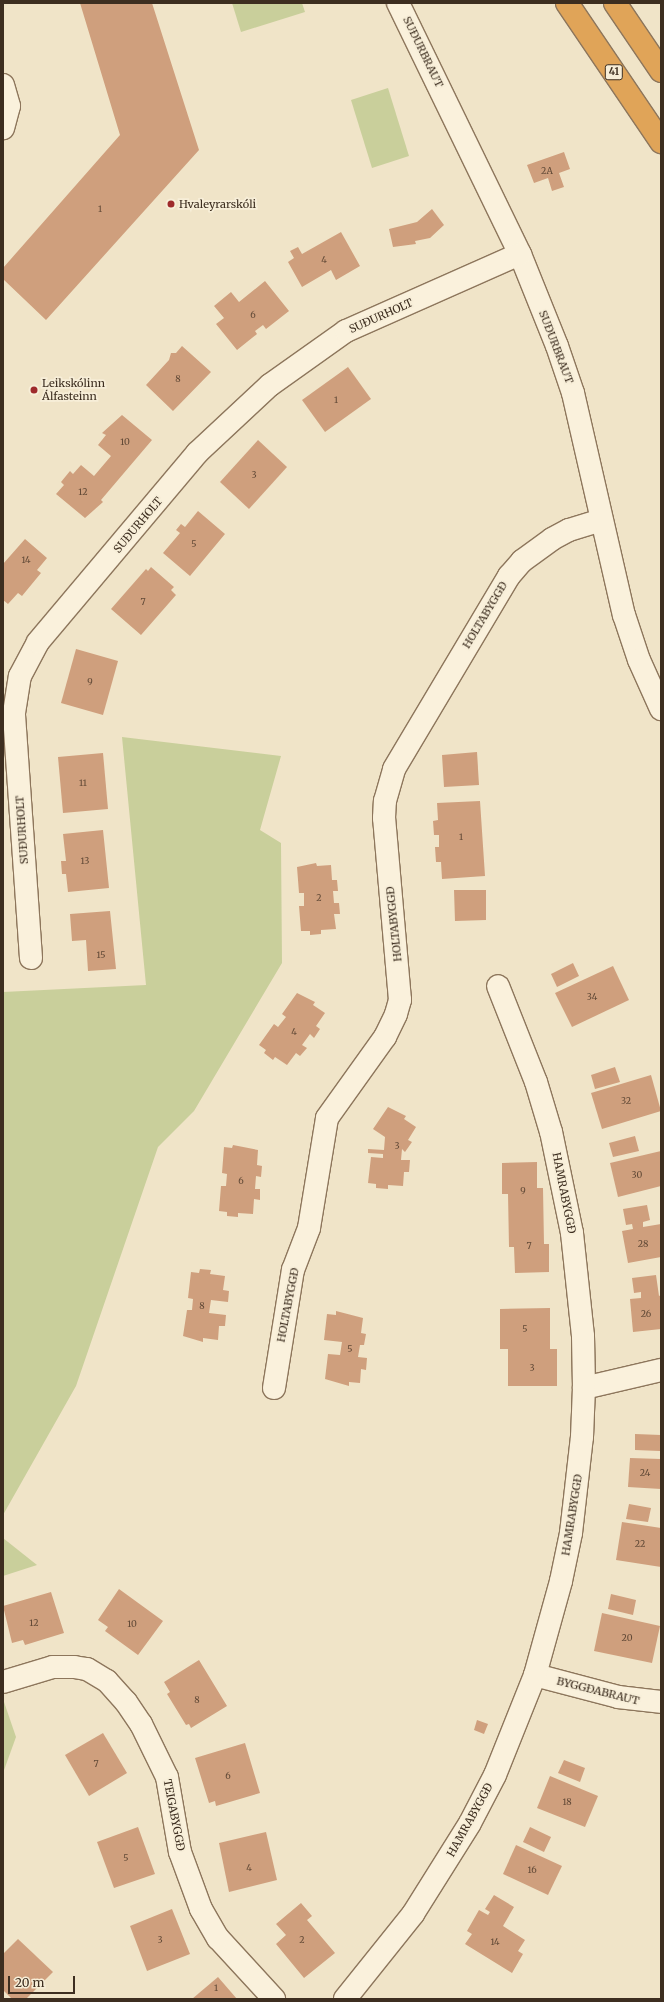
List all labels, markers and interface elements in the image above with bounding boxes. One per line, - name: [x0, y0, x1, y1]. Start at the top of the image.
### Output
- street label: SUÐURBRAUT: [400, 14, 446, 90]
- road number: 41: [604, 64, 624, 80]
- house number: 2A: [541, 166, 553, 176]
- place label: Hvaleyrarskóli: [179, 197, 256, 211]
- marker: Hvaleyrarskóli: [166, 199, 176, 209]
- house number: 1: [98, 204, 102, 214]
- house number: 4: [321, 255, 327, 265]
- street label: SUÐURHOLT: [347, 296, 415, 336]
- street label: SUÐURBRAUT: [536, 309, 576, 385]
- house number: 6: [250, 310, 256, 320]
- house number: 8: [175, 374, 181, 384]
- place label: Leikskólinn Álfasteinn: [42, 377, 105, 403]
- marker: Leikskólinn Álfasteinn: [29, 385, 39, 395]
- house number: 1: [334, 395, 338, 405]
- house number: 10: [120, 437, 130, 447]
- house number: 3: [251, 470, 257, 480]
- house number: 12: [78, 487, 88, 497]
- street label: SUÐURHOLT: [111, 494, 165, 556]
- house number: 5: [191, 539, 197, 549]
- house number: 14: [21, 555, 31, 565]
- street label: HOLTABYGGÐ: [460, 579, 510, 651]
- house number: 7: [140, 597, 146, 607]
- house number: 9: [87, 677, 93, 687]
- house number: 11: [79, 778, 87, 788]
- street label: SUÐURHOLT: [13, 795, 31, 865]
- house number: 1: [459, 832, 463, 842]
- house number: 13: [81, 856, 89, 866]
- street label: HOLTABYGGÐ: [383, 886, 405, 962]
- house number: 2: [316, 893, 322, 903]
- house number: 15: [96, 950, 106, 960]
- house number: 34: [587, 992, 597, 1002]
- house number: 4: [291, 1027, 297, 1037]
- house number: 32: [621, 1096, 631, 1106]
- house number: 3: [394, 1141, 400, 1151]
- street label: HAMRABYGGÐ: [550, 1151, 578, 1235]
- house number: 30: [632, 1170, 642, 1180]
- house number: 6: [238, 1176, 244, 1186]
- house number: 9: [520, 1186, 526, 1196]
- house number: 28: [638, 1239, 648, 1249]
- house number: 7: [526, 1241, 532, 1251]
- street label: HOLTABYGGÐ: [274, 1267, 302, 1343]
- house number: 8: [199, 1301, 205, 1311]
- house number: 26: [641, 1309, 651, 1319]
- house number: 5: [522, 1324, 528, 1334]
- house number: 5: [347, 1344, 353, 1354]
- house number: 3: [529, 1363, 535, 1373]
- house number: 24: [640, 1468, 650, 1478]
- street label: HAMRABYGGÐ: [559, 1473, 585, 1557]
- house number: 22: [635, 1539, 645, 1549]
- house number: 12: [29, 1618, 39, 1628]
- house number: 10: [127, 1619, 137, 1629]
- house number: 20: [622, 1633, 632, 1643]
- street label: BYGGÐABRAUT: [555, 1674, 641, 1708]
- house number: 8: [194, 1695, 200, 1705]
- house number: 7: [93, 1759, 99, 1769]
- house number: 6: [225, 1771, 231, 1781]
- street label: TEIGABYGGÐ: [161, 1778, 187, 1852]
- street label: HAMRABYGGÐ: [444, 1781, 496, 1859]
- house number: 18: [562, 1797, 572, 1807]
- house number: 5: [123, 1853, 129, 1863]
- house number: 4: [246, 1863, 252, 1873]
- house number: 16: [527, 1865, 537, 1875]
- house number: 3: [157, 1935, 163, 1945]
- house number: 2: [299, 1935, 305, 1945]
- house number: 14: [490, 1937, 500, 1947]
- scale bar: [10, 1968, 77, 1994]
- text: 20 m: [15, 1975, 44, 1990]
- house number: 1: [214, 1983, 218, 1993]

